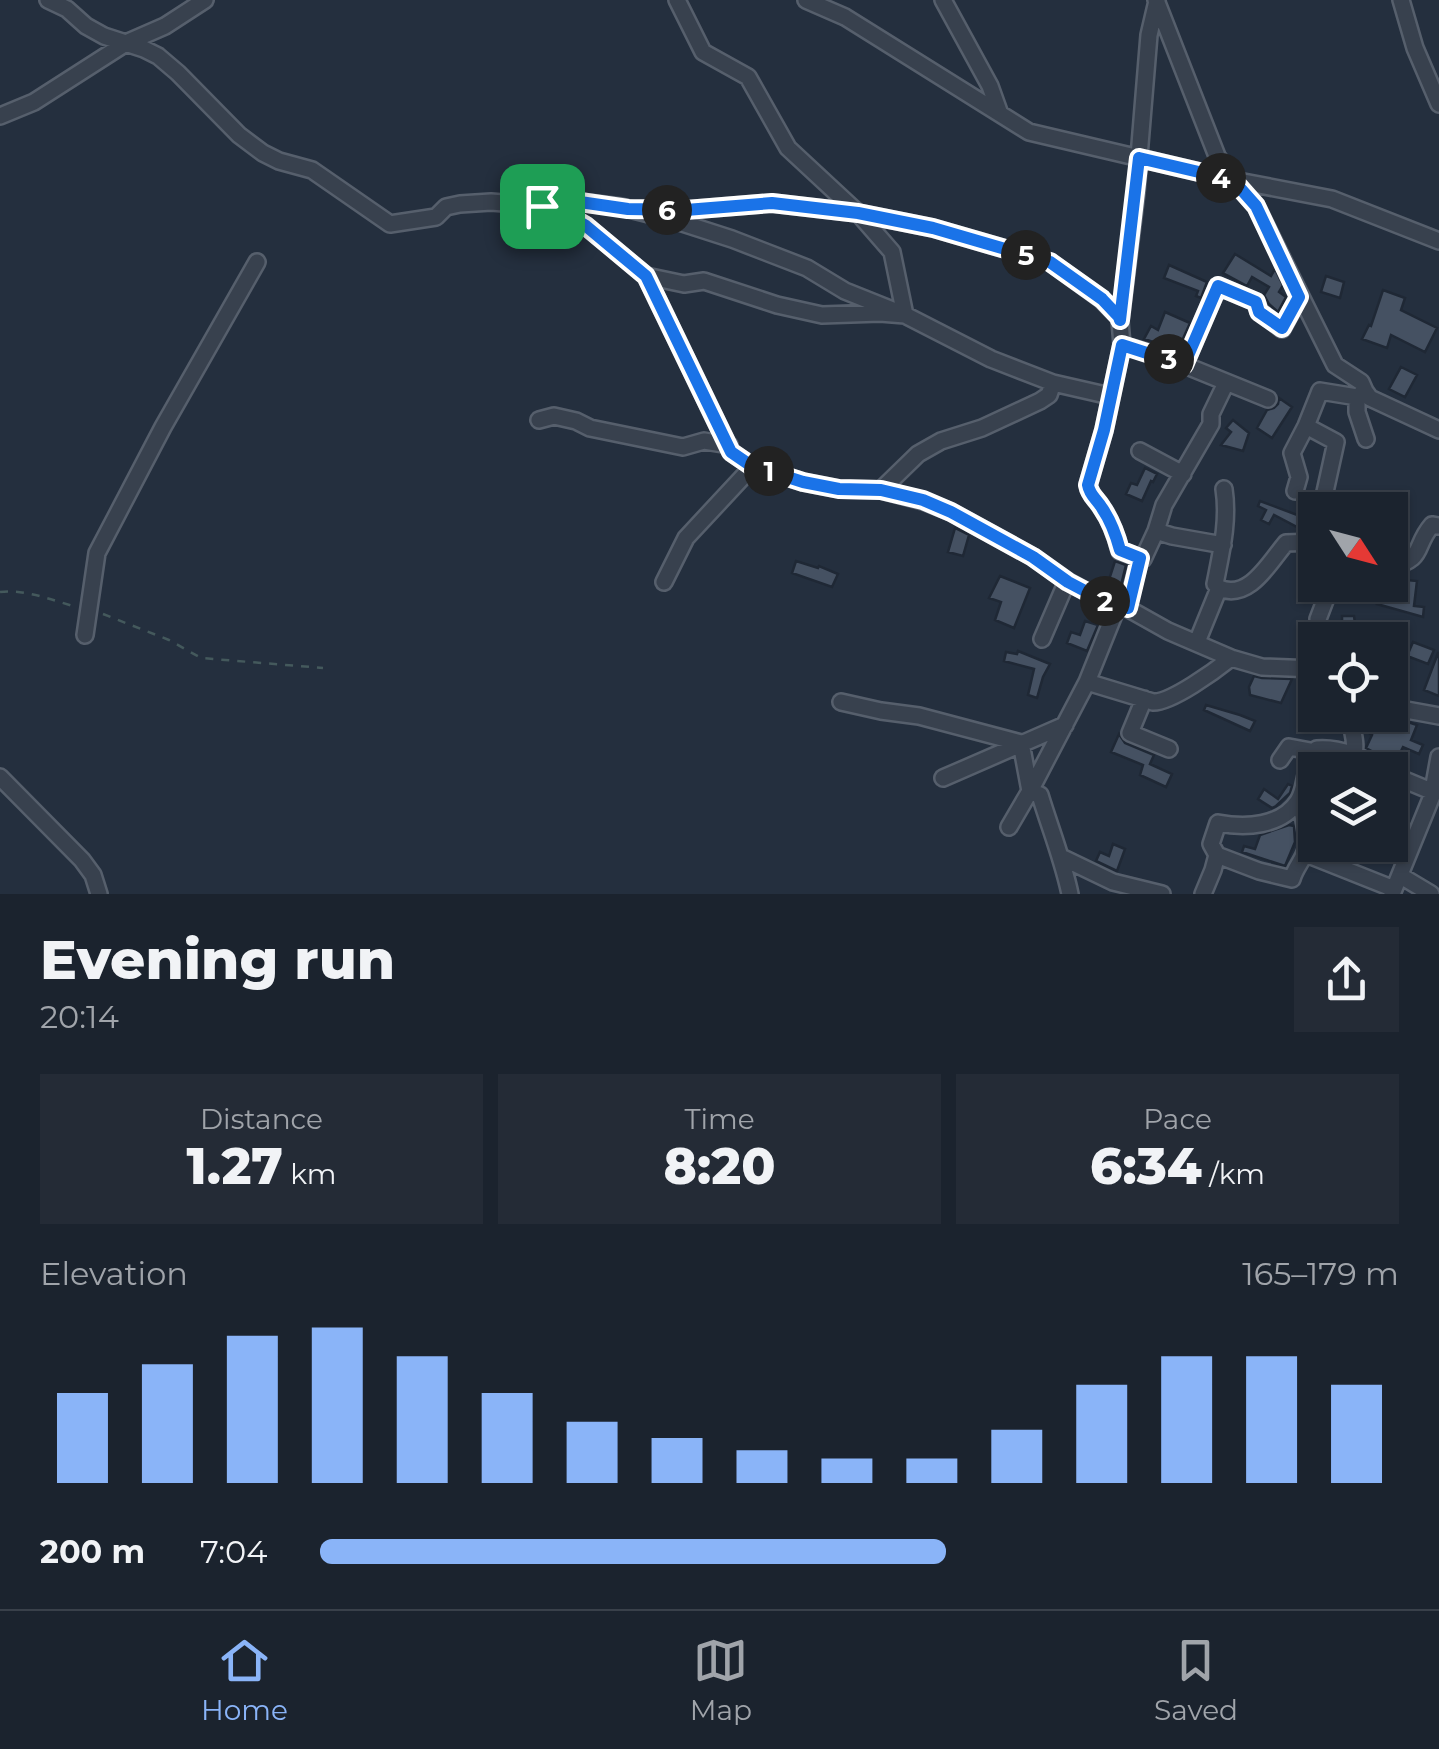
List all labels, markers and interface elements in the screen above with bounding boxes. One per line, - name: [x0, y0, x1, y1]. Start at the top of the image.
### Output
- pin: 4: [1196, 153, 1246, 203]
- text: 4: [1211, 161, 1231, 195]
- pin: [500, 164, 585, 249]
- icon: arrive: [515, 179, 570, 234]
- pin: 6: [642, 185, 692, 235]
- text: 6: [658, 193, 676, 227]
- pin: 5: [1001, 230, 1051, 280]
- text: 5: [1018, 238, 1034, 272]
- pin: 3: [1144, 334, 1194, 384]
- text: 3: [1161, 342, 1177, 376]
- pin: 1: [744, 446, 794, 496]
- text: 1: [764, 454, 774, 488]
- north arrow: [1298, 492, 1408, 602]
- map controls: [1298, 492, 1408, 862]
- pin: 2: [1080, 576, 1130, 626]
- text: 2: [1097, 584, 1113, 618]
- button: locate: [1298, 622, 1408, 732]
- button: layers: [1298, 752, 1408, 862]
- text: Evening run: [40, 926, 395, 993]
- button: share: [1294, 927, 1399, 1032]
- text: 20:14: [40, 997, 119, 1036]
- text: Distance: [200, 1102, 323, 1136]
- text: Time: [684, 1102, 755, 1136]
- text: Pace: [1143, 1102, 1212, 1136]
- text: 1.27: [186, 1136, 283, 1197]
- text: 8:20: [664, 1136, 775, 1197]
- text: 6:34: [1090, 1136, 1202, 1197]
- text: km: [283, 1157, 337, 1191]
- text: /km: [1202, 1157, 1265, 1191]
- text: Elevation: [40, 1254, 188, 1293]
- text: 165–179 m: [1242, 1254, 1399, 1293]
- text: 200 m: [40, 1532, 145, 1571]
- text: 7:04: [200, 1532, 267, 1571]
- tab: Home: [201, 1633, 288, 1727]
- tab: Map: [690, 1633, 752, 1727]
- tab: Saved: [1154, 1633, 1238, 1727]

